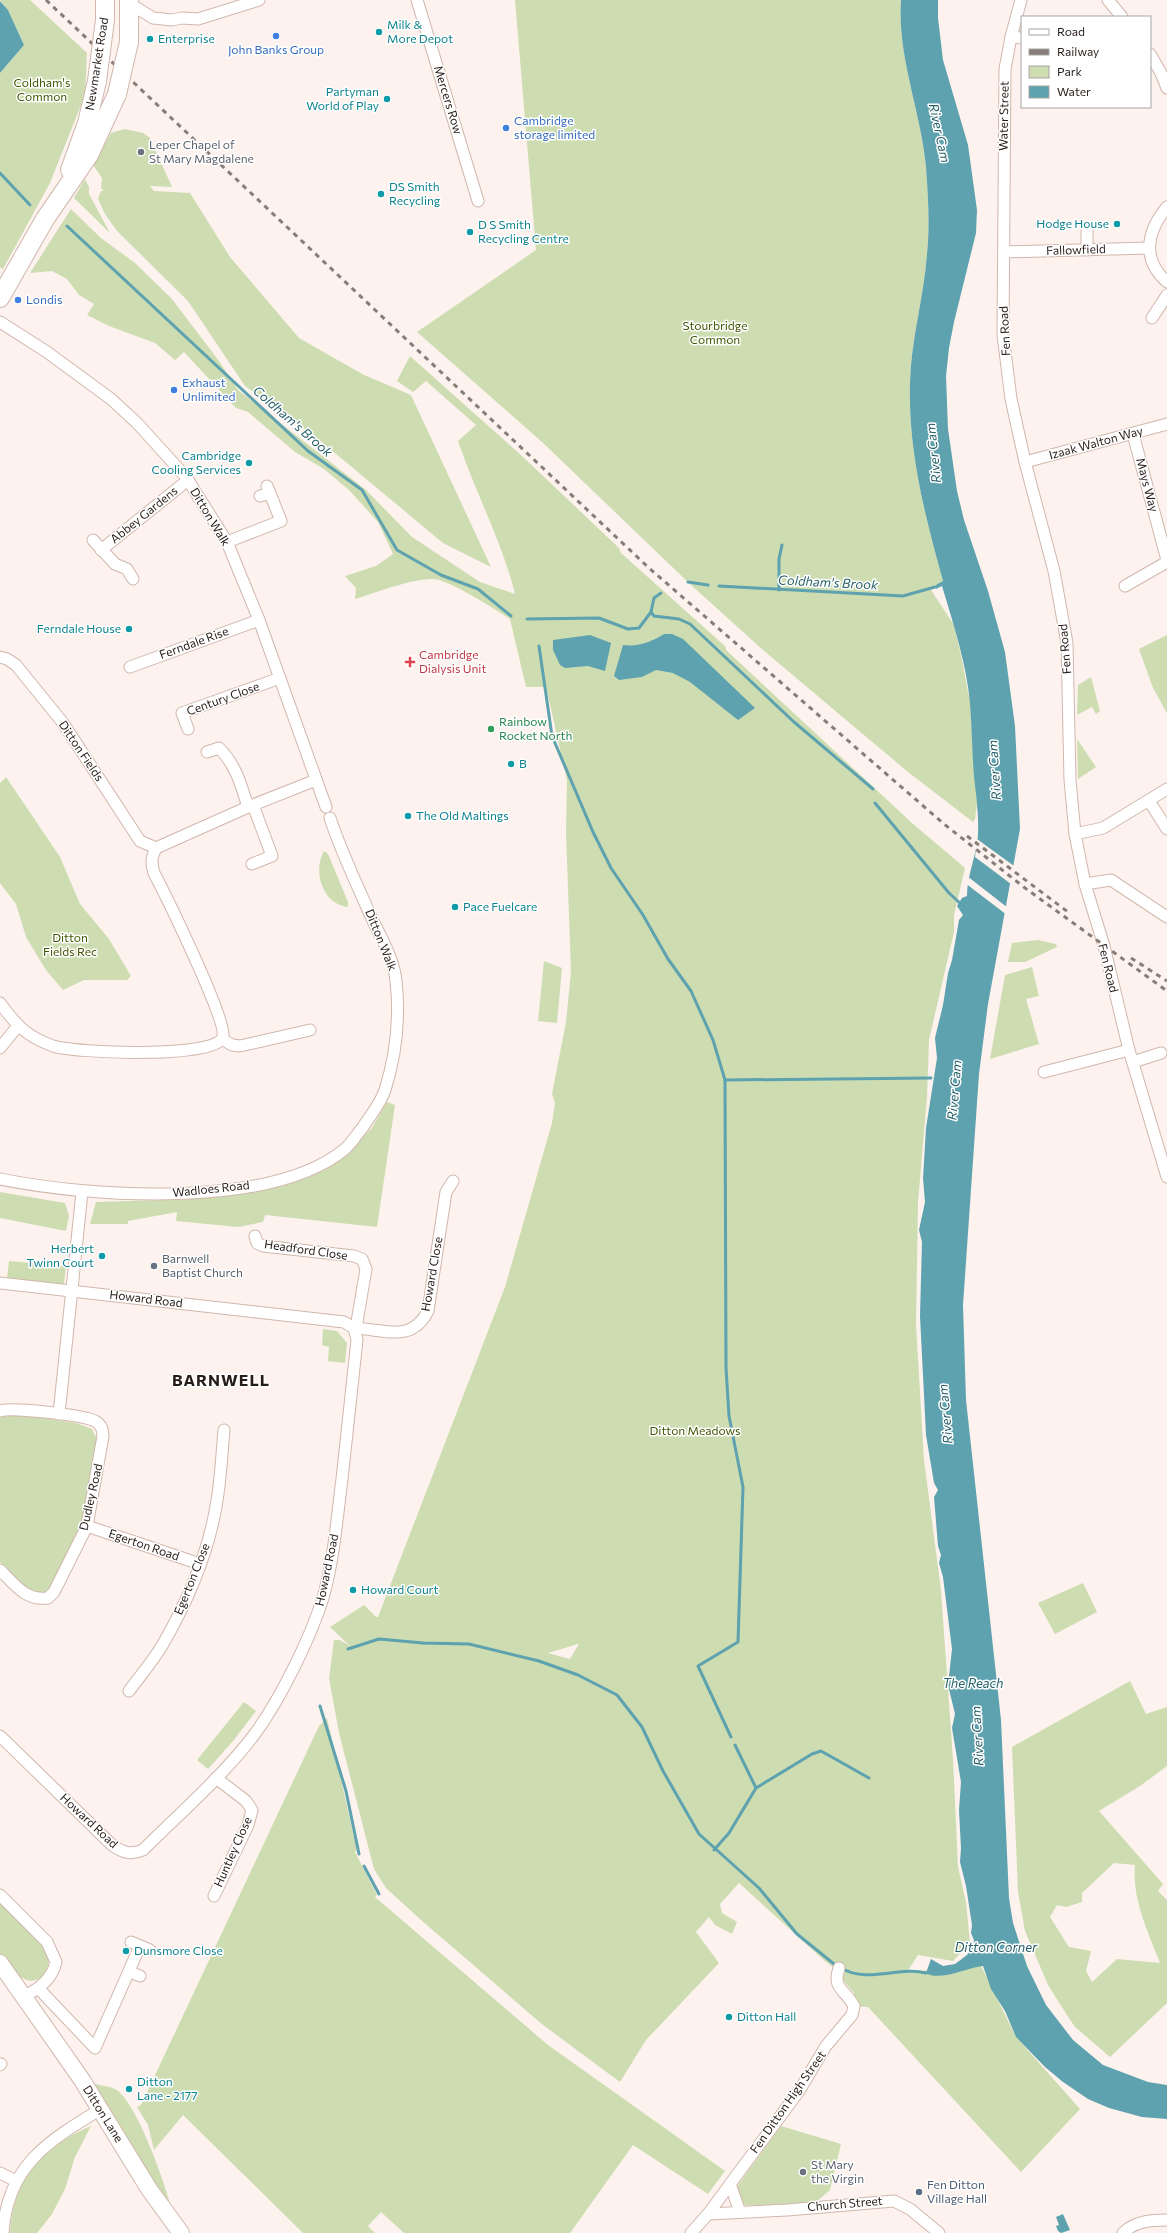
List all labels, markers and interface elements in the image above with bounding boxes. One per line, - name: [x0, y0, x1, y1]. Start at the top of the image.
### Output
- street label: Newmarket Road: [82, 16, 110, 111]
- legend: [1021, 16, 1151, 108]
- place label: Milk & More Depot: [387, 17, 453, 45]
- text: Road: [1057, 24, 1085, 38]
- marker: Milk & More Depot: [374, 27, 384, 37]
- place label: Enterprise: [158, 31, 215, 45]
- marker: John Banks Group: [271, 31, 281, 41]
- marker: Enterprise: [145, 34, 155, 44]
- place label: John Banks Group: [228, 42, 324, 57]
- text: Railway: [1057, 44, 1099, 58]
- street label: Mercers Row: [432, 64, 466, 136]
- text: Park: [1057, 64, 1083, 78]
- park label: Coldham's Common: [14, 75, 70, 103]
- street label: Water Street: [995, 81, 1011, 151]
- place label: Partyman World of Play: [306, 84, 379, 112]
- text: Water: [1057, 84, 1091, 98]
- marker: Partyman World of Play: [382, 94, 392, 104]
- water label: River Cam: [926, 102, 954, 164]
- place label: Cambridge storage limited: [514, 113, 595, 141]
- marker: Cambridge storage limited: [501, 123, 511, 133]
- place label: Leper Chapel of St Mary Magdalene: [149, 137, 254, 165]
- marker: Leper Chapel of St Mary Magdalene: [136, 147, 146, 157]
- place label: DS Smith Recycling: [389, 179, 441, 207]
- marker: DS Smith Recycling: [376, 189, 386, 199]
- place label: Hodge House: [1036, 216, 1109, 230]
- place label: D S Smith Recycling Centre: [478, 217, 569, 245]
- marker: Hodge House: [1112, 219, 1122, 229]
- marker: D S Smith Recycling Centre: [465, 227, 475, 237]
- street label: Fallowfield: [1046, 241, 1106, 257]
- place label: Londis: [26, 292, 62, 306]
- marker: Londis: [13, 295, 23, 305]
- street label: Fen Road: [996, 306, 1012, 356]
- park label: Stourbridge Common: [682, 318, 748, 346]
- place label: Exhaust Unlimited: [182, 375, 235, 403]
- water label: Coldham's Brook: [250, 382, 337, 460]
- marker: Exhaust Unlimited: [169, 385, 179, 395]
- water label: River Cam: [922, 422, 944, 484]
- street label: Izaak Walton Way: [1047, 423, 1144, 461]
- place label: Cambridge Cooling Services: [152, 448, 241, 476]
- street label: Mays Way: [1134, 456, 1162, 513]
- marker: Cambridge Cooling Services: [244, 458, 254, 468]
- street label: Abbey Gardens: [107, 483, 180, 546]
- street label: Ditton Walk: [188, 485, 234, 549]
- water label: Coldham's Brook: [778, 571, 879, 593]
- place label: Ferndale House: [37, 621, 121, 635]
- street label: Ferndale Rise: [157, 623, 230, 661]
- street label: Fen Road: [1055, 623, 1073, 675]
- marker: Ferndale House: [124, 624, 134, 634]
- place label: Cambridge Dialysis Unit: [419, 647, 486, 675]
- marker: Cambridge Dialysis Unit: [404, 656, 416, 668]
- street label: Century Close: [184, 678, 261, 718]
- place label: Rainbow Rocket North: [499, 714, 572, 742]
- street label: Ditton Fields: [57, 718, 107, 783]
- marker: Rainbow Rocket North: [486, 724, 496, 734]
- water label: River Cam: [984, 739, 1004, 801]
- place label: B: [519, 756, 527, 770]
- marker: B: [506, 759, 516, 769]
- place label: The Old Maltings: [416, 808, 509, 822]
- marker: The Old Maltings: [403, 811, 413, 821]
- place label: Pace Fuelcare: [463, 899, 537, 913]
- marker: Pace Fuelcare: [450, 902, 460, 912]
- street label: Ditton Walk: [363, 907, 401, 973]
- park label: Ditton Fields Rec: [43, 930, 97, 958]
- street label: Fen Road: [1096, 942, 1122, 994]
- water label: River Cam: [943, 1059, 965, 1121]
- street label: Wadloes Road: [172, 1177, 250, 1199]
- street label: Howard Close: [418, 1235, 444, 1312]
- street label: Headford Close: [264, 1236, 349, 1262]
- place label: Herbert Twinn Court: [27, 1241, 94, 1269]
- marker: Herbert Twinn Court: [97, 1251, 107, 1261]
- place label: Barnwell Baptist Church: [162, 1251, 243, 1279]
- marker: Barnwell Baptist Church: [149, 1261, 159, 1271]
- street label: Howard Road: [109, 1287, 184, 1309]
- district label: BARNWELL: [172, 1370, 270, 1389]
- water label: River Cam: [934, 1383, 956, 1445]
- park label: Ditton Meadows: [649, 1423, 741, 1437]
- street label: Dudley Road: [76, 1462, 105, 1532]
- street label: Egerton Road: [107, 1525, 182, 1563]
- street label: Howard Road: [312, 1532, 341, 1607]
- street label: Egerton Close: [170, 1541, 212, 1616]
- place label: Howard Court: [361, 1582, 438, 1596]
- marker: Howard Court: [348, 1585, 358, 1595]
- water label: The Reach: [943, 1675, 1003, 1691]
- water label: River Cam: [967, 1706, 987, 1766]
- street label: Howard Road: [58, 1790, 121, 1851]
- street label: Huntley Close: [210, 1814, 254, 1889]
- water label: Ditton Corner: [955, 1939, 1038, 1955]
- place label: Dunsmore Close: [134, 1943, 223, 1957]
- marker: Dunsmore Close: [121, 1946, 131, 1956]
- place label: Ditton Hall: [737, 2009, 796, 2023]
- marker: Ditton Hall: [724, 2012, 734, 2022]
- street label: Fen Ditton High Street: [747, 2047, 828, 2155]
- place label: Ditton Lane - 2177: [137, 2074, 197, 2102]
- street label: Ditton Lane: [81, 2082, 127, 2144]
- marker: Ditton Lane - 2177: [124, 2084, 134, 2094]
- place label: St Mary the Virgin: [811, 2157, 864, 2185]
- marker: St Mary the Virgin: [798, 2167, 808, 2177]
- place label: Fen Ditton Village Hall: [927, 2177, 987, 2205]
- marker: Fen Ditton Village Hall: [914, 2187, 924, 2197]
- street label: Church Street: [807, 2193, 883, 2213]

